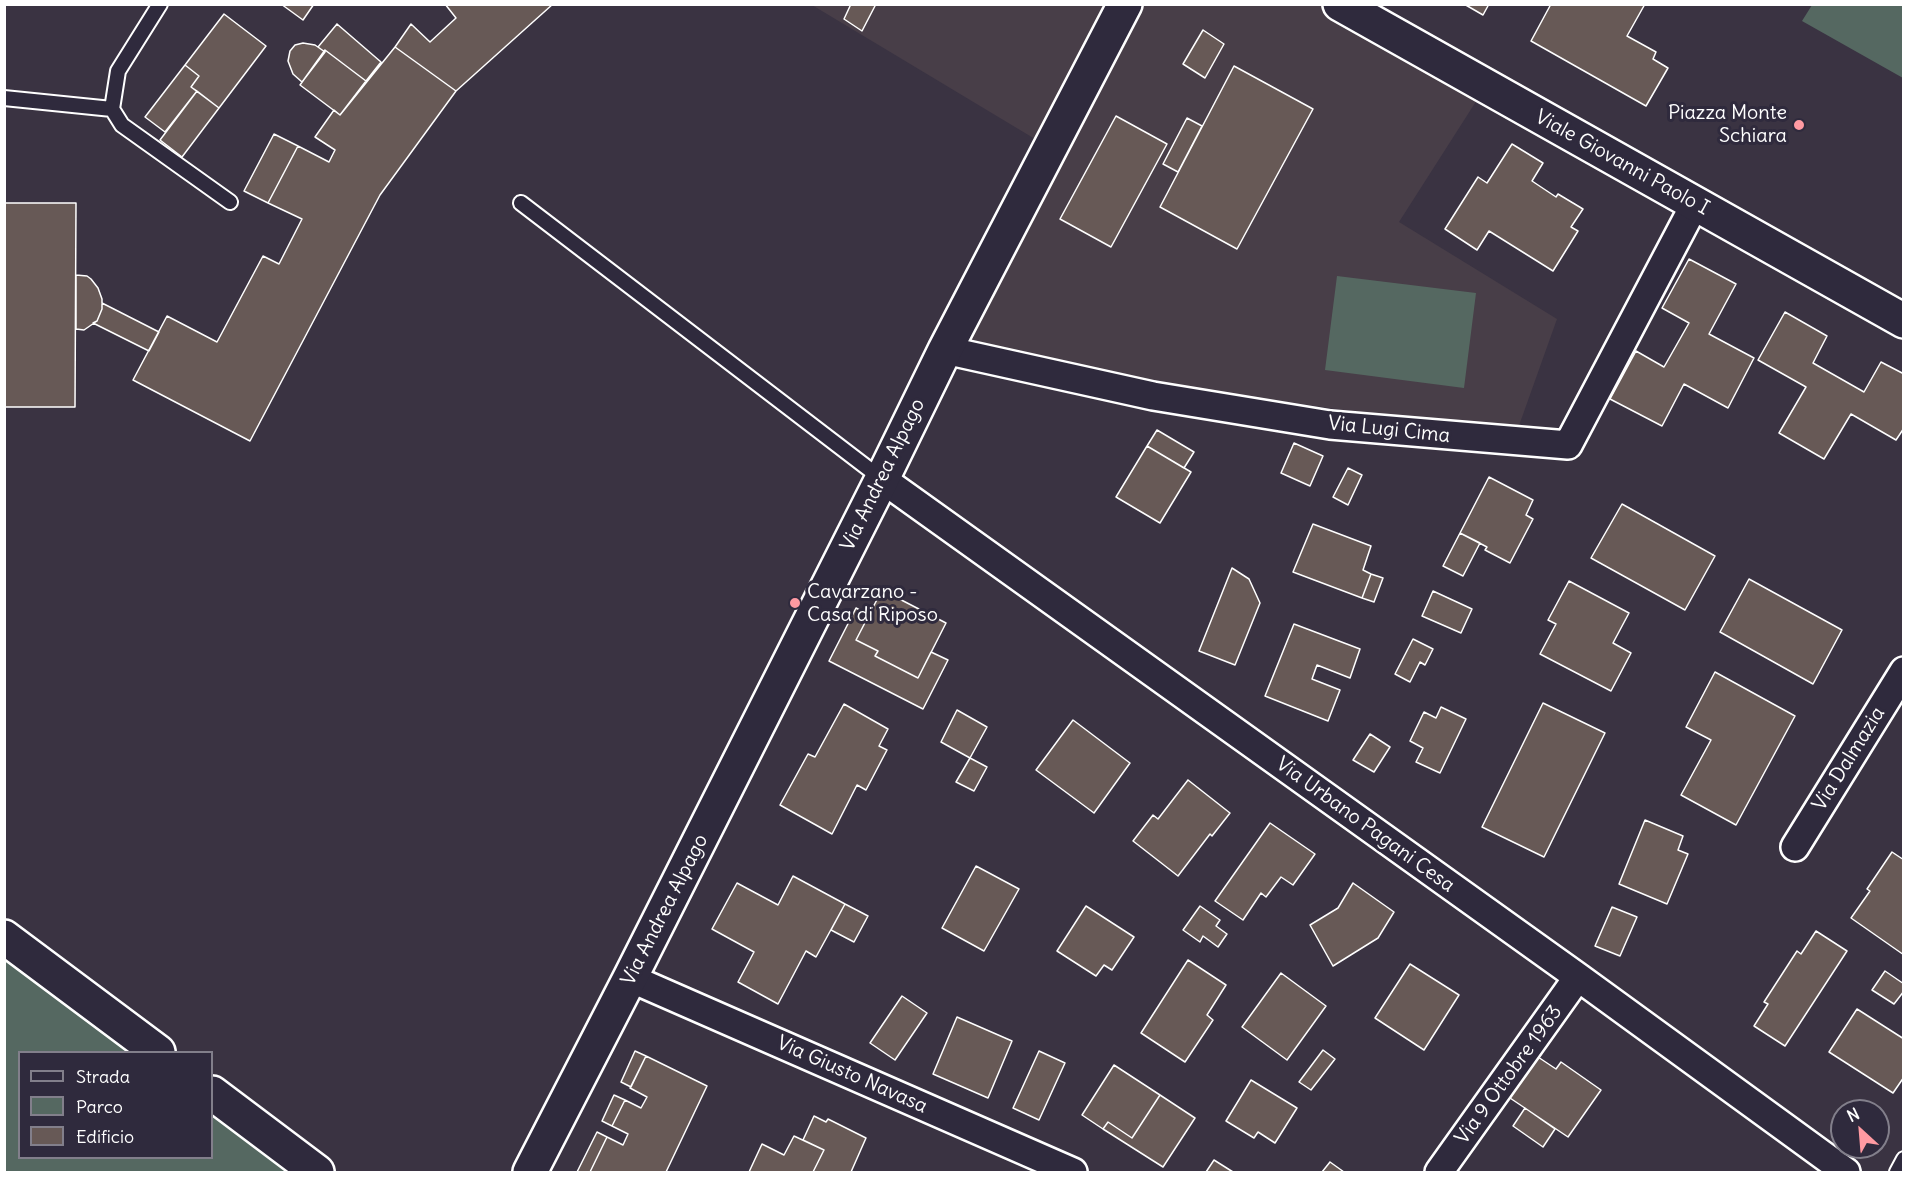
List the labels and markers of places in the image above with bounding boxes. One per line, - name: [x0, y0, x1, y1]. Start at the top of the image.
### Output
- place label: Piazza Monte Schiara: [1668, 101, 1787, 148]
- marker: Piazza Monte Schiara: [1792, 118, 1806, 132]
- place label: Cavarzano - Casa di Riposo: [807, 580, 938, 627]
- marker: Cavarzano - Casa di Riposo: [788, 596, 802, 610]

